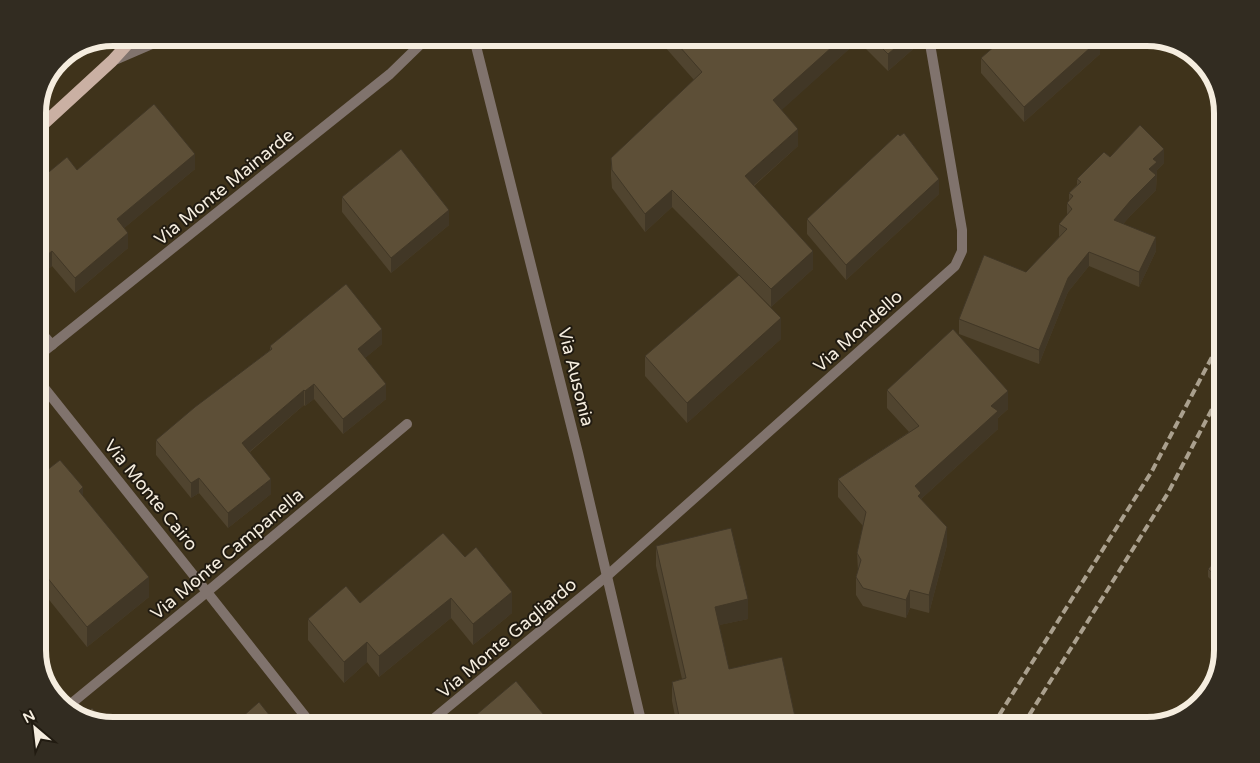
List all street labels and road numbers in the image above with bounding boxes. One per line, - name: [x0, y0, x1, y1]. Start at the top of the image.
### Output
- street label: Via Monte Mainarde: [150, 124, 298, 250]
- street label: Via Mondello: [809, 285, 907, 377]
- street label: Via Ausonia: [553, 325, 599, 429]
- street label: Via Monte Cairo: [99, 435, 203, 555]
- street label: Via Monte Campanella: [146, 484, 308, 624]
- street label: Via Monte Gagliardo: [433, 573, 581, 703]

